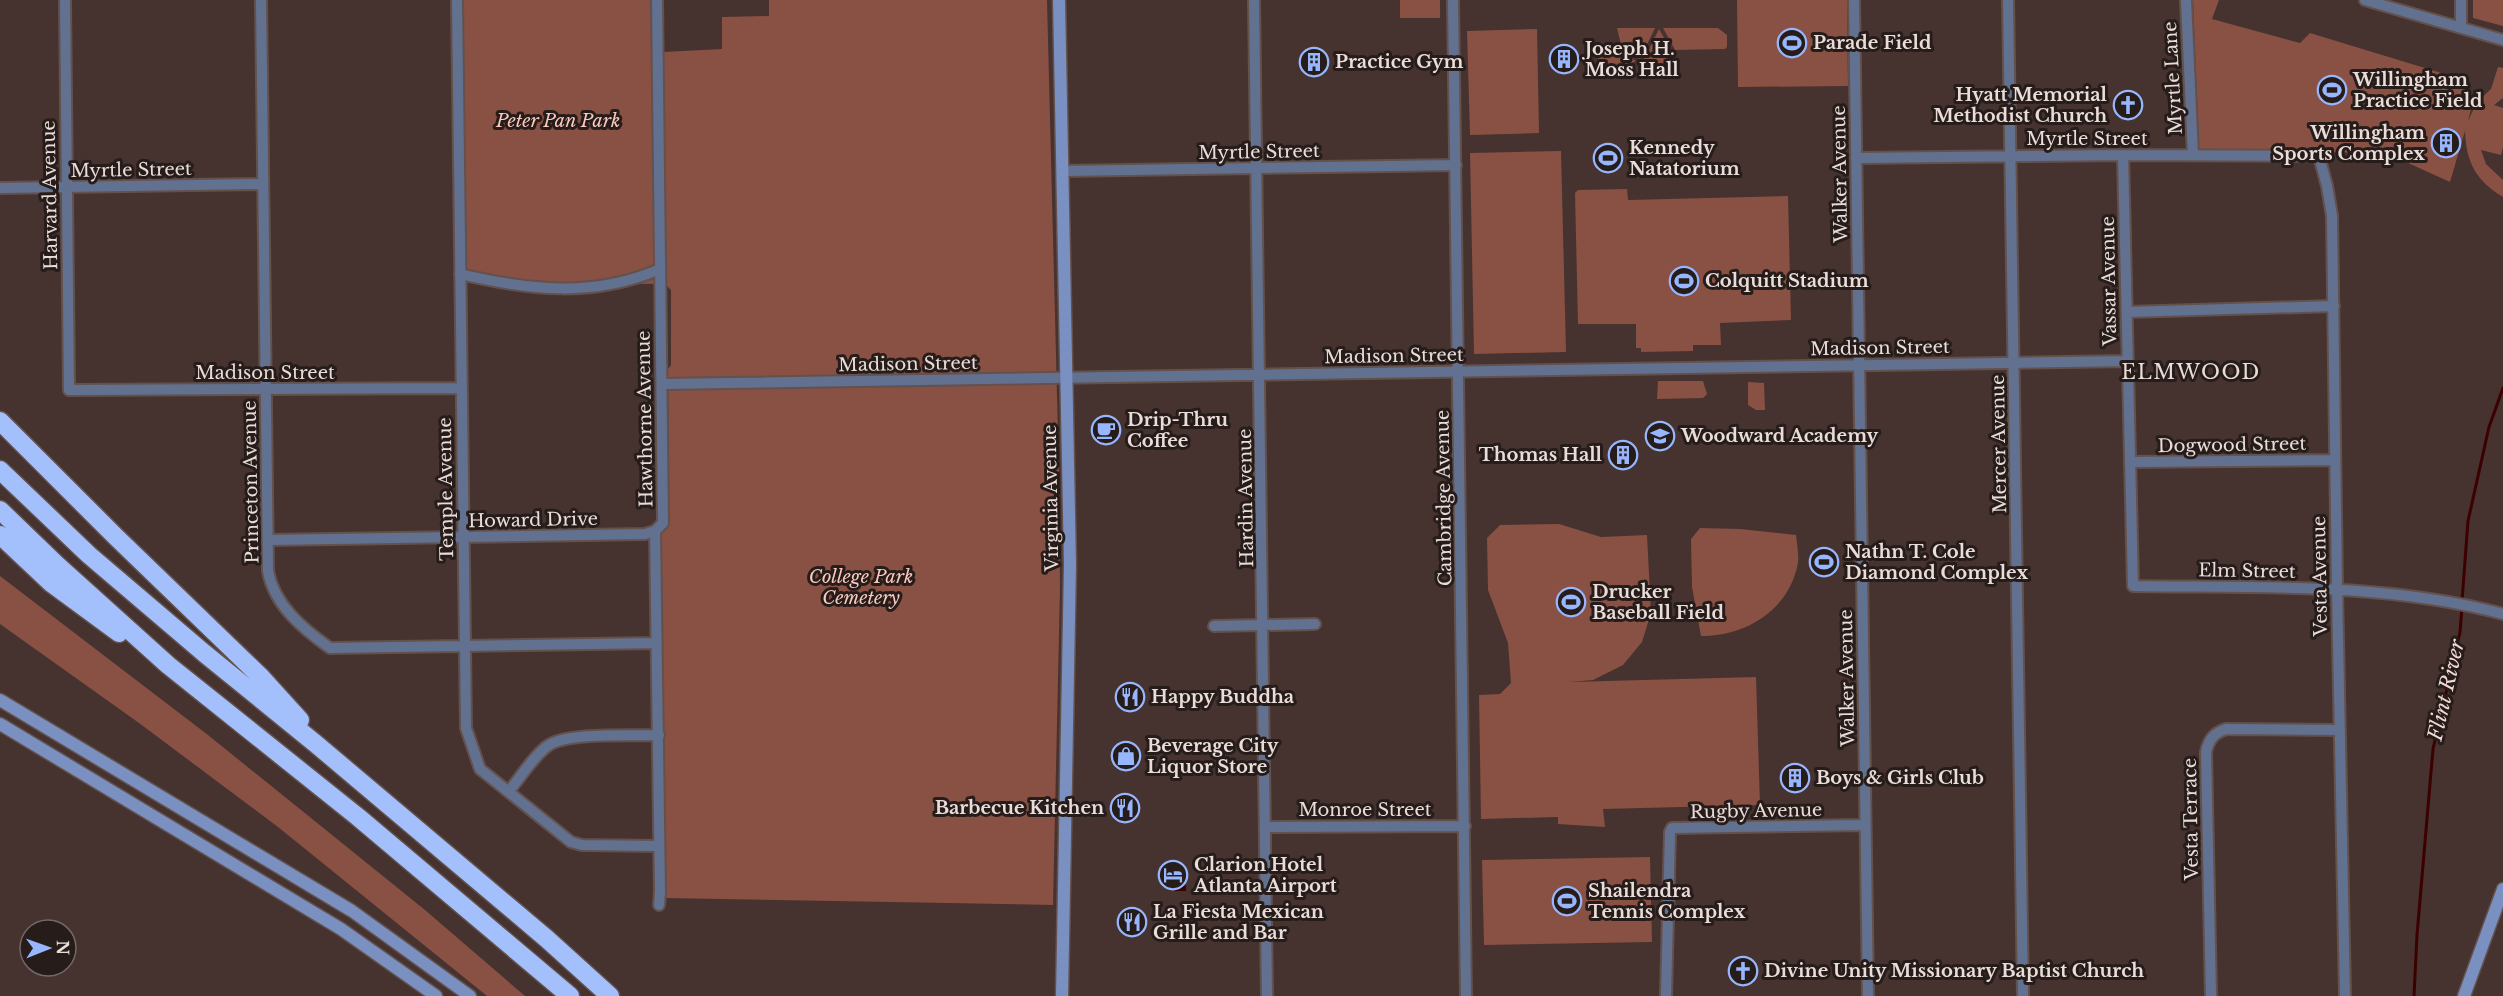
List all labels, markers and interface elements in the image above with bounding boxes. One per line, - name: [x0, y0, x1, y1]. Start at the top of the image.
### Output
- street label: Myrtle Lane: [2159, 21, 2187, 135]
- sports icon: Parade Field: [1776, 27, 1808, 59]
- place label: Parade Field: [1813, 32, 1932, 54]
- place label: Joseph H. Moss Hall: [1581, 38, 1679, 81]
- building icon: Joseph H. Moss Hall: [1548, 43, 1580, 75]
- building icon: Practice Gym: [1298, 46, 1330, 78]
- place label: Practice Gym: [1335, 51, 1463, 73]
- place label: Willingham Practice Field: [2352, 69, 2483, 112]
- sports icon: Willingham Practice Field: [2316, 74, 2348, 106]
- place label: Hyatt Memorial Methodist Church: [1933, 84, 2108, 127]
- church icon: Hyatt Memorial Methodist Church: [2112, 89, 2144, 121]
- street label: Walker Avenue: [1828, 105, 1852, 244]
- park label: Peter Pan Park: [495, 110, 620, 132]
- street label: Harvard Avenue: [38, 120, 62, 270]
- place label: Willingham Sports Complex: [2272, 122, 2425, 165]
- building icon: Willingham Sports Complex: [2430, 127, 2462, 159]
- street label: Myrtle Street: [2026, 128, 2148, 150]
- place label: Kennedy Natatorium: [1629, 137, 1740, 180]
- street label: Myrtle Street: [1198, 140, 1320, 164]
- sports icon: Kennedy Natatorium: [1592, 142, 1624, 174]
- street label: Myrtle Street: [70, 158, 192, 182]
- street label: Vassar Avenue: [2097, 216, 2121, 347]
- sports icon: Colquitt Stadium: [1668, 265, 1700, 297]
- place label: Colquitt Stadium: [1705, 270, 1869, 292]
- street label: Hawthorne Avenue: [632, 330, 658, 508]
- street label: Madison Street: [1810, 336, 1950, 360]
- street label: Madison Street: [1324, 344, 1464, 368]
- street label: Madison Street: [838, 352, 978, 376]
- district label: ELMWOOD: [2121, 360, 2261, 384]
- street label: Madison Street: [195, 362, 335, 384]
- street label: Mercer Avenue: [1987, 374, 2011, 514]
- street label: Princeton Avenue: [239, 400, 263, 564]
- place label: Drip-Thru Coffee: [1127, 409, 1228, 452]
- street label: Cambridge Avenue: [1431, 410, 1457, 586]
- cafe icon: Drip-Thru Coffee: [1090, 414, 1122, 446]
- street label: Temple Avenue: [434, 417, 458, 561]
- school or university icon: Woodward Academy: [1644, 420, 1676, 452]
- street label: Virginia Avenue: [1039, 424, 1063, 573]
- place label: Woodward Academy: [1680, 425, 1879, 447]
- street label: Hardin Avenue: [1234, 428, 1258, 568]
- street label: Dogwood Street: [2158, 433, 2307, 457]
- building icon: Thomas Hall: [1607, 439, 1639, 471]
- place label: Thomas Hall: [1479, 444, 1603, 466]
- street label: Howard Drive: [468, 508, 598, 532]
- street label: Vesta Avenue: [2308, 515, 2332, 638]
- place label: Nathn T. Cole Diamond Complex: [1845, 541, 2028, 584]
- sports icon: Nathn T. Cole Diamond Complex: [1808, 546, 1840, 578]
- street label: Elm Street: [2198, 559, 2296, 583]
- park label: College Park Cemetery: [809, 566, 913, 609]
- place label: Drucker Baseball Field: [1592, 581, 1724, 624]
- sports icon: Drucker Baseball Field: [1555, 586, 1587, 618]
- street label: Walker Avenue: [1835, 609, 1859, 748]
- water label: Flint River: [2423, 636, 2469, 744]
- restaurant icon: Happy Buddha: [1114, 681, 1146, 713]
- place label: Happy Buddha: [1151, 686, 1295, 708]
- place label: Beverage City Liquor Store: [1147, 735, 1279, 778]
- shop icon: Beverage City Liquor Store: [1110, 740, 1142, 772]
- street label: Vesta Terrace: [2179, 758, 2203, 881]
- building icon: Boys & Girls Club: [1779, 762, 1811, 794]
- place label: Boys & Girls Club: [1816, 767, 1984, 789]
- restaurant icon: Barbecue Kitchen: [1109, 792, 1141, 824]
- place label: Barbecue Kitchen: [935, 797, 1104, 819]
- street label: Monroe Street: [1298, 799, 1432, 821]
- street label: Rugby Avenue: [1690, 799, 1822, 823]
- place label: Clarion Hotel Atlanta Airport: [1193, 854, 1337, 897]
- hotel icon: Clarion Hotel Atlanta Airport: [1157, 859, 1189, 891]
- place label: Shailendra Tennis Complex: [1588, 880, 1746, 923]
- sports icon: Shailendra Tennis Complex: [1551, 885, 1583, 917]
- place label: La Fiesta Mexican Grille and Bar: [1153, 901, 1324, 944]
- restaurant icon: La Fiesta Mexican Grille and Bar: [1116, 906, 1148, 938]
- north arrow: [18, 918, 78, 978]
- text: N: [53, 940, 73, 955]
- church icon: Divine Unity Missionary Baptist Church: [1727, 955, 1759, 987]
- place label: Divine Unity Missionary Baptist Church: [1764, 960, 2144, 982]

